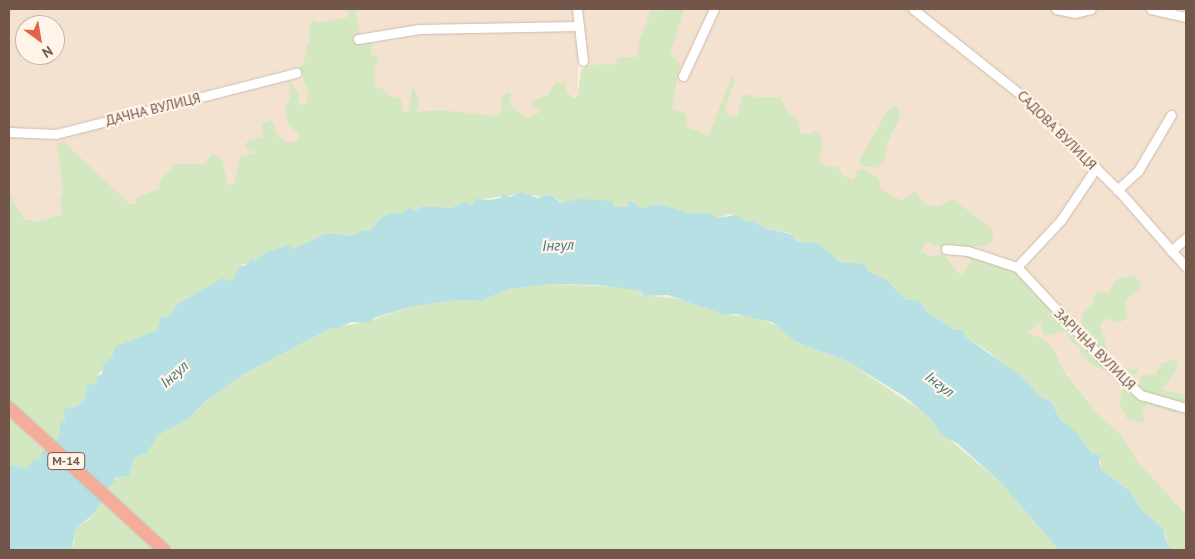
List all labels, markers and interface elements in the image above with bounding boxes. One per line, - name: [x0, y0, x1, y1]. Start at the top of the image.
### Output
- north arrow: [15, 15, 65, 65]
- text: N: [39, 42, 56, 62]
- street label: САДОВА ВУЛИЦЯ: [1014, 87, 1100, 173]
- street label: ДАЧНА ВУЛИЦЯ: [103, 89, 203, 129]
- water label: Інгул: [542, 235, 574, 255]
- street label: ЗАРІЧНА ВУЛИЦЯ: [1051, 305, 1139, 393]
- water label: Інгул: [156, 357, 192, 391]
- water label: Інгул: [922, 367, 958, 401]
- road number: М-14: [46, 452, 86, 471]

